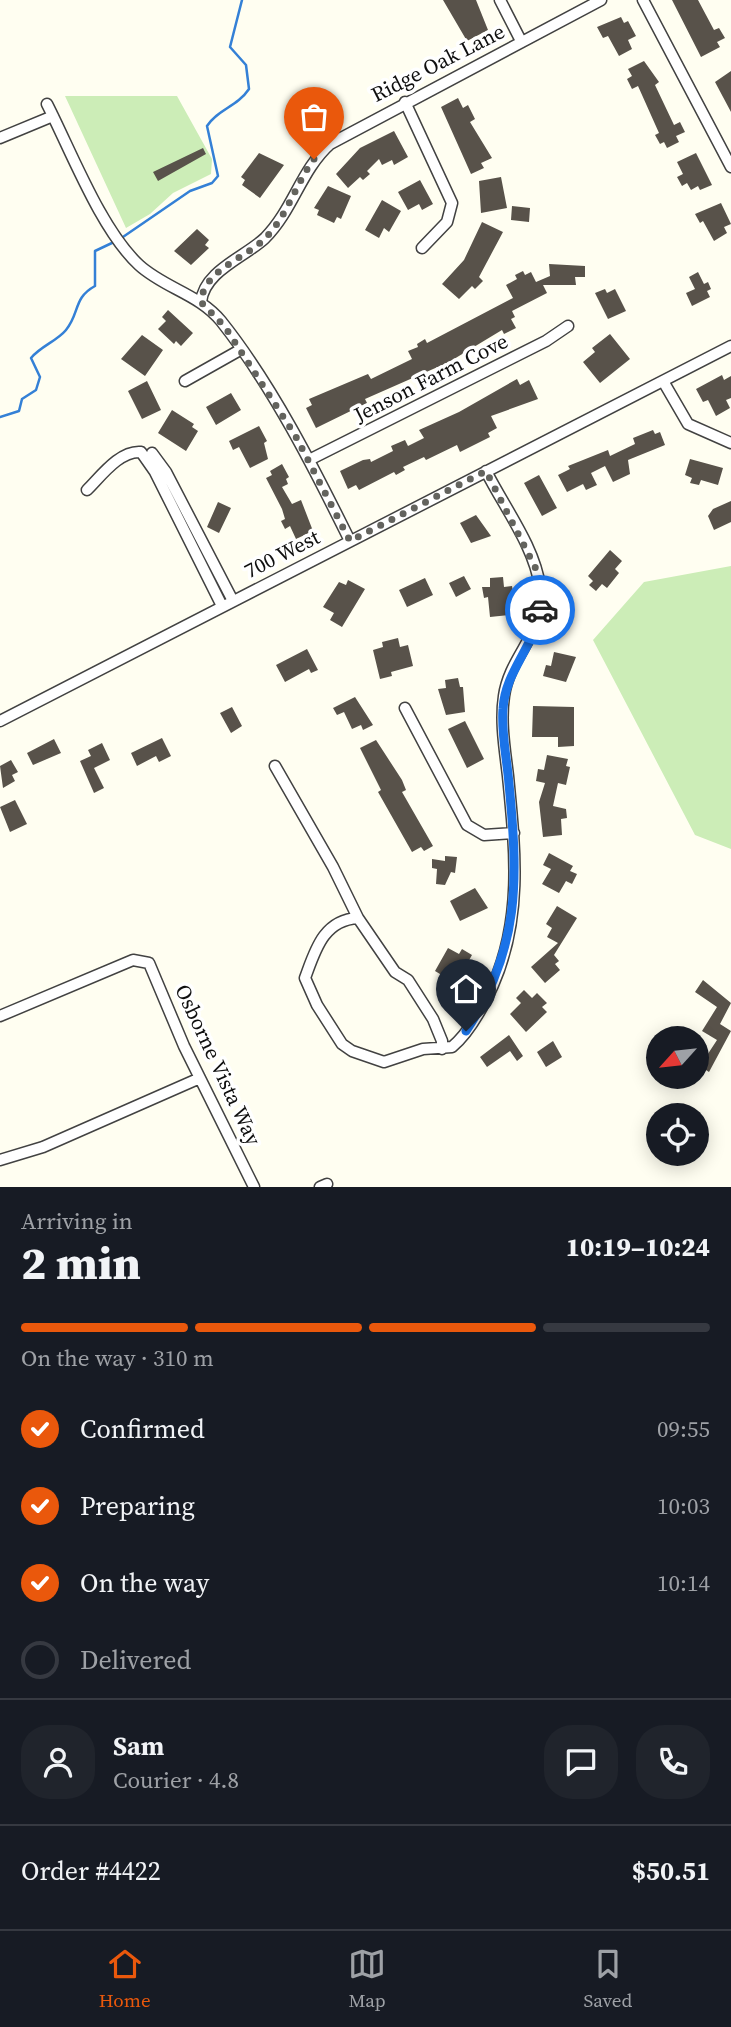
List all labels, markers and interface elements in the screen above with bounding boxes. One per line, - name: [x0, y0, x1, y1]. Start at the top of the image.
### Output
- street label: Ridge Oak Lane: [366, 16, 510, 109]
- pin: [284, 87, 344, 159]
- icon: bag: [295, 98, 333, 136]
- street label: Jenson Farm Cove: [348, 326, 513, 429]
- street label: 700 West: [239, 522, 325, 585]
- courier: [505, 575, 575, 645]
- icon: car: [521, 591, 559, 629]
- pin: [436, 959, 496, 1031]
- icon: home: [447, 970, 485, 1008]
- street label: Osborne Vista Way: [168, 980, 269, 1150]
- north arrow: [646, 1026, 709, 1088]
- map controls: [646, 1026, 709, 1166]
- button: locate: [646, 1103, 709, 1166]
- text: Arriving in: [21, 1205, 133, 1237]
- text: 10:19–10:24: [566, 1229, 710, 1265]
- text: 2 min: [21, 1231, 141, 1294]
- text: On the way · 310 m: [21, 1342, 214, 1374]
- icon: check: [21, 1410, 59, 1448]
- text: Confirmed: [80, 1411, 205, 1447]
- text: 09:55: [657, 1413, 710, 1445]
- icon: check: [21, 1487, 59, 1525]
- text: Preparing: [80, 1488, 195, 1524]
- text: 10:03: [657, 1490, 710, 1522]
- icon: check: [21, 1564, 59, 1602]
- text: On the way: [80, 1565, 209, 1601]
- text: 10:14: [657, 1567, 710, 1599]
- text: Delivered: [80, 1642, 191, 1678]
- button: person: [21, 1725, 95, 1799]
- button: chat: [544, 1725, 618, 1799]
- button: phone: [636, 1725, 710, 1799]
- text: Sam: [113, 1728, 164, 1764]
- text: Courier · 4.8: [113, 1764, 239, 1796]
- text: Order #4422: [21, 1853, 161, 1889]
- text: $50.51: [632, 1853, 710, 1889]
- tab: Home: [99, 1945, 151, 2013]
- tab: Map: [348, 1945, 386, 2013]
- tab: Saved: [584, 1945, 632, 2013]

